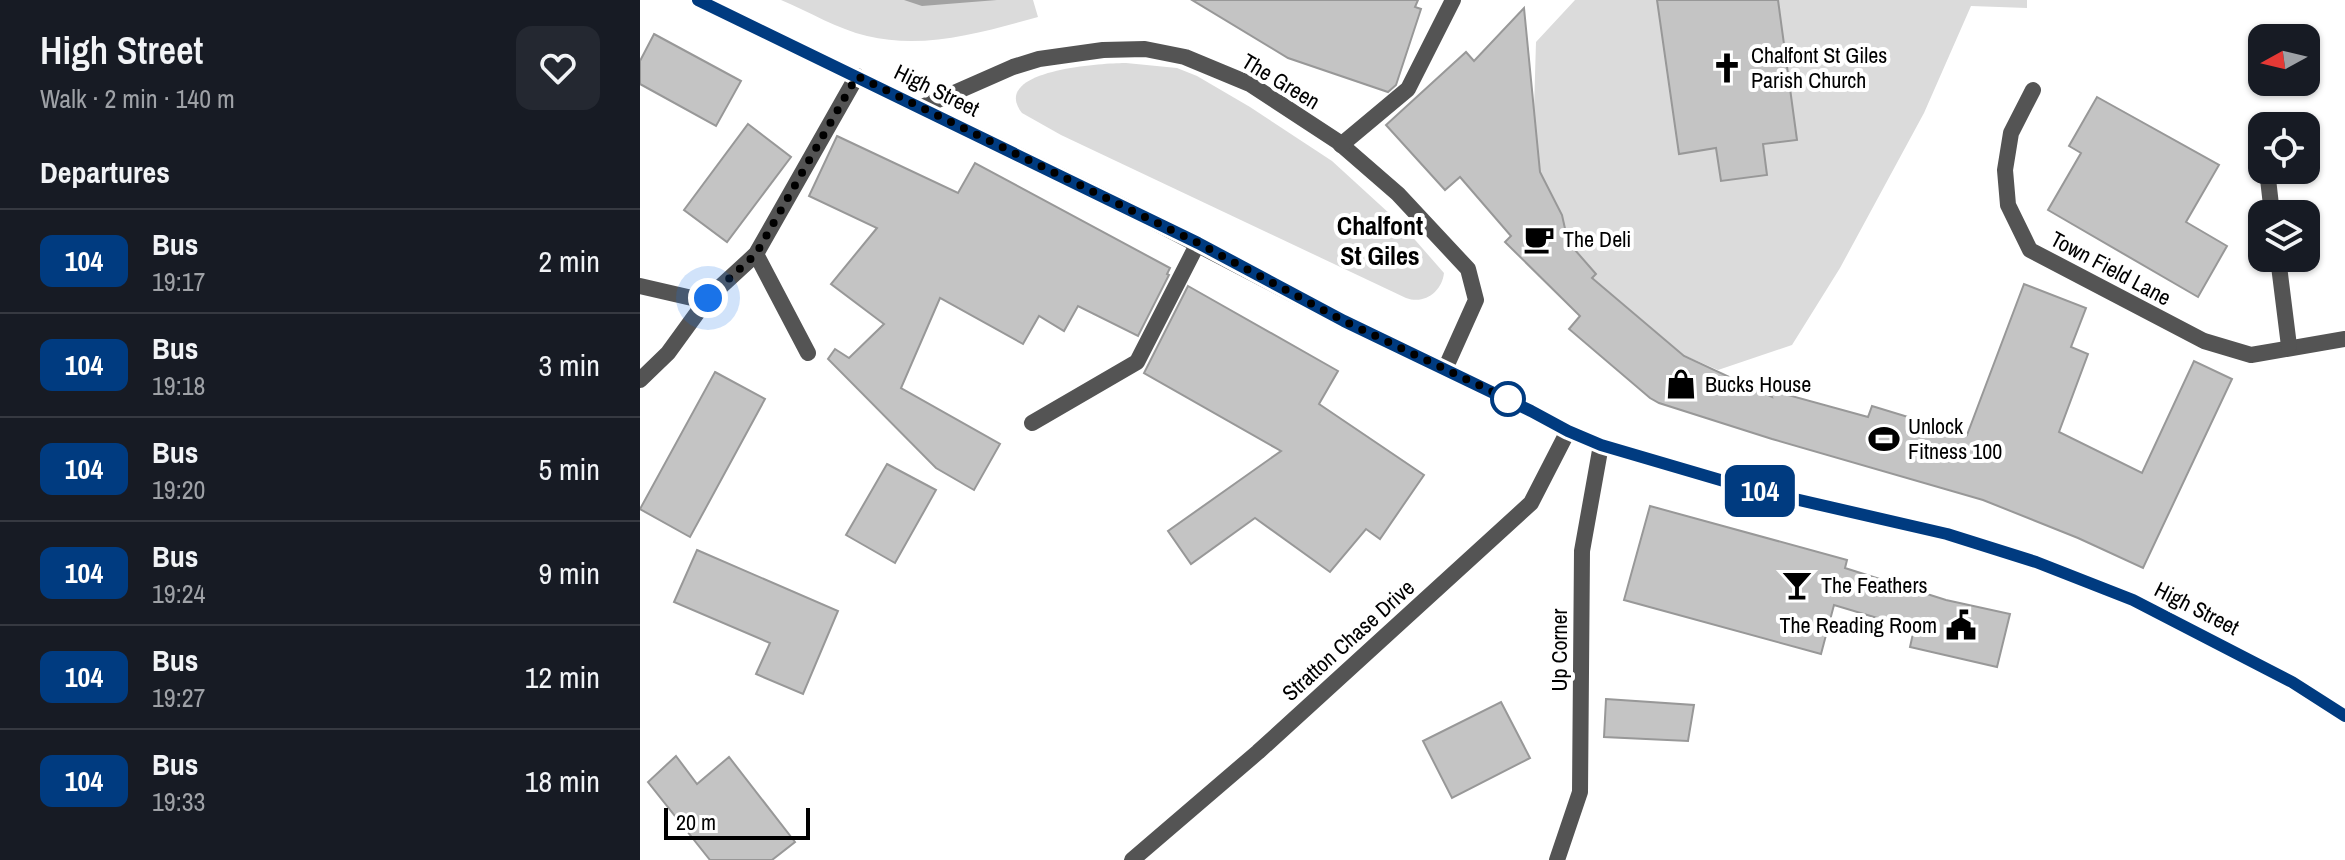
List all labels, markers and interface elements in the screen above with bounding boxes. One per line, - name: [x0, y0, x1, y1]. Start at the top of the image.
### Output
- north arrow: [2248, 24, 2320, 96]
- map controls: [2248, 24, 2320, 272]
- text: High Street: [40, 25, 203, 76]
- button: heart: [516, 26, 600, 110]
- place label: Chalfont St Giles Parish Church: [1751, 40, 1887, 95]
- street label: The Green: [1236, 46, 1326, 116]
- church icon: Chalfont St Giles Parish Church: [1710, 51, 1744, 85]
- street label: High Street: [889, 57, 985, 123]
- text: Walk · 2 min · 140 m: [40, 81, 235, 116]
- button: locate: [2248, 112, 2320, 184]
- text: Departures: [40, 152, 170, 192]
- button: layers: [2248, 200, 2320, 272]
- district label: Chalfont St Giles: [1337, 208, 1423, 273]
- cafe icon: The Deli: [1522, 222, 1556, 256]
- text: Bus: [152, 224, 198, 264]
- place label: The Deli: [1563, 224, 1631, 254]
- street label: Town Field Lane: [2046, 224, 2176, 312]
- text: 2 min: [538, 241, 600, 281]
- text: 104: [65, 242, 103, 280]
- text: 19:17: [152, 264, 205, 299]
- your location: [688, 278, 728, 318]
- text: Bus: [152, 328, 198, 368]
- text: 3 min: [538, 345, 600, 385]
- text: 104: [65, 346, 103, 384]
- shop icon: Bucks House: [1664, 367, 1698, 401]
- text: 19:18: [152, 368, 205, 403]
- place label: Bucks House: [1705, 369, 1811, 399]
- unlabelled marker: [1491, 382, 1525, 416]
- place label: Unlock Fitness 100: [1908, 411, 2002, 466]
- sports icon: Unlock Fitness 100: [1867, 422, 1901, 456]
- text: Bus: [152, 432, 198, 472]
- text: 5 min: [538, 449, 600, 489]
- text: 104: [65, 450, 103, 488]
- line badge: 104: [1714, 465, 1806, 517]
- text: 19:20: [152, 472, 205, 507]
- text: 104: [1741, 472, 1779, 510]
- text: Bus: [152, 536, 198, 576]
- text: 9 min: [538, 553, 600, 593]
- text: 104: [65, 554, 103, 592]
- bar icon: The Feathers: [1780, 568, 1814, 602]
- place label: The Feathers: [1821, 570, 1927, 600]
- street label: Stratton Chase Drive: [1275, 572, 1421, 708]
- street label: High Street: [2150, 574, 2244, 642]
- text: 19:24: [152, 576, 205, 611]
- street label: Up Corner: [1544, 608, 1574, 692]
- public building icon: The Reading Room: [1944, 608, 1978, 642]
- place label: The Reading Room: [1780, 610, 1937, 640]
- text: Bus: [152, 640, 198, 680]
- text: 12 min: [525, 657, 600, 697]
- text: 104: [65, 658, 103, 696]
- text: 19:27: [152, 680, 205, 715]
- text: Bus: [152, 744, 198, 784]
- text: 18 min: [525, 761, 600, 801]
- text: 104: [65, 762, 103, 800]
- text: 19:33: [152, 784, 205, 819]
- scale bar: [664, 804, 810, 840]
- text: 20 m: [676, 807, 716, 837]

